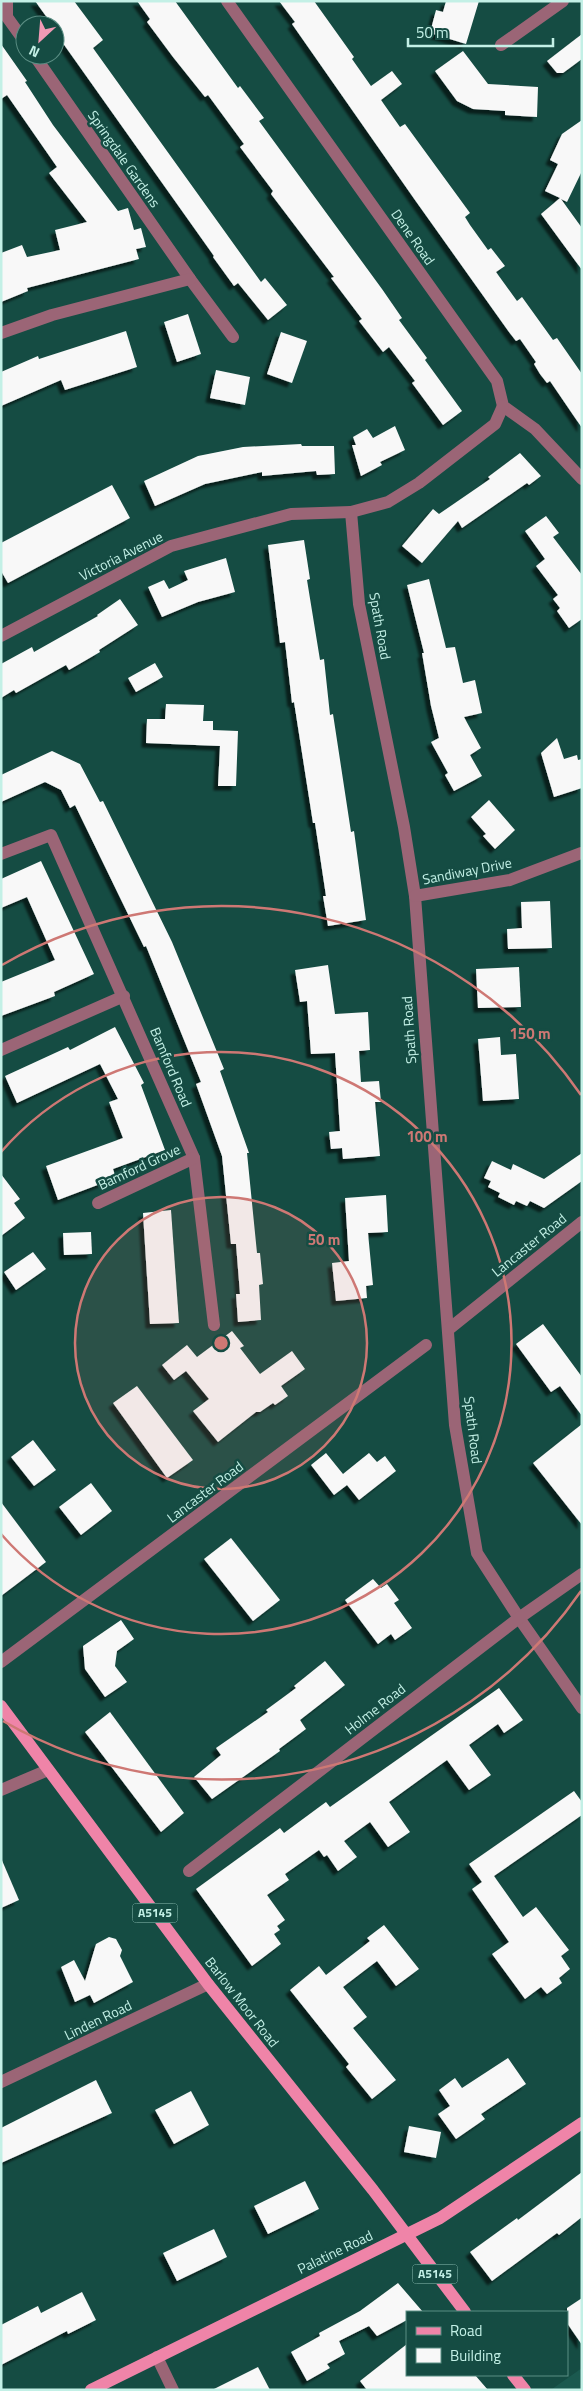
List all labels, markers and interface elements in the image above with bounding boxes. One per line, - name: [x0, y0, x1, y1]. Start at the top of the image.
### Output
- north arrow: [15, 15, 65, 65]
- scale bar: [408, 15, 553, 47]
- text: 50 m: [416, 21, 449, 44]
- text: N: [25, 41, 43, 64]
- street label: Springdale Gardens: [83, 106, 166, 212]
- street label: Dene Road: [386, 204, 440, 269]
- street label: Victoria Avenue: [75, 525, 166, 586]
- street label: Spath Road: [364, 591, 397, 661]
- street label: Sandiway Drive: [420, 852, 513, 889]
- street label: Spath Road: [396, 995, 421, 1065]
- text: 150 m: [509, 1022, 551, 1045]
- street label: Bamford Road: [145, 1024, 198, 1110]
- text: 100 m: [406, 1125, 448, 1148]
- street label: Bamford Grove: [94, 1138, 183, 1195]
- street label: Lancaster Road: [487, 1208, 571, 1281]
- text: 50 m: [308, 1228, 340, 1251]
- centre of rings: [212, 1334, 230, 1352]
- street label: Spath Road: [459, 1395, 488, 1465]
- street label: Lancaster Road: [162, 1456, 247, 1527]
- street label: Holme Road: [340, 1678, 410, 1739]
- road number: A5145: [132, 1904, 178, 1922]
- street label: Barlow Moor Road: [200, 1952, 284, 2051]
- street label: Linden Road: [61, 1994, 135, 2045]
- street label: Palatine Road: [294, 2224, 376, 2279]
- road number: A5145: [412, 2264, 458, 2284]
- legend: [406, 2311, 568, 2376]
- text: Road: [450, 2319, 482, 2342]
- text: Building: [450, 2344, 501, 2367]

